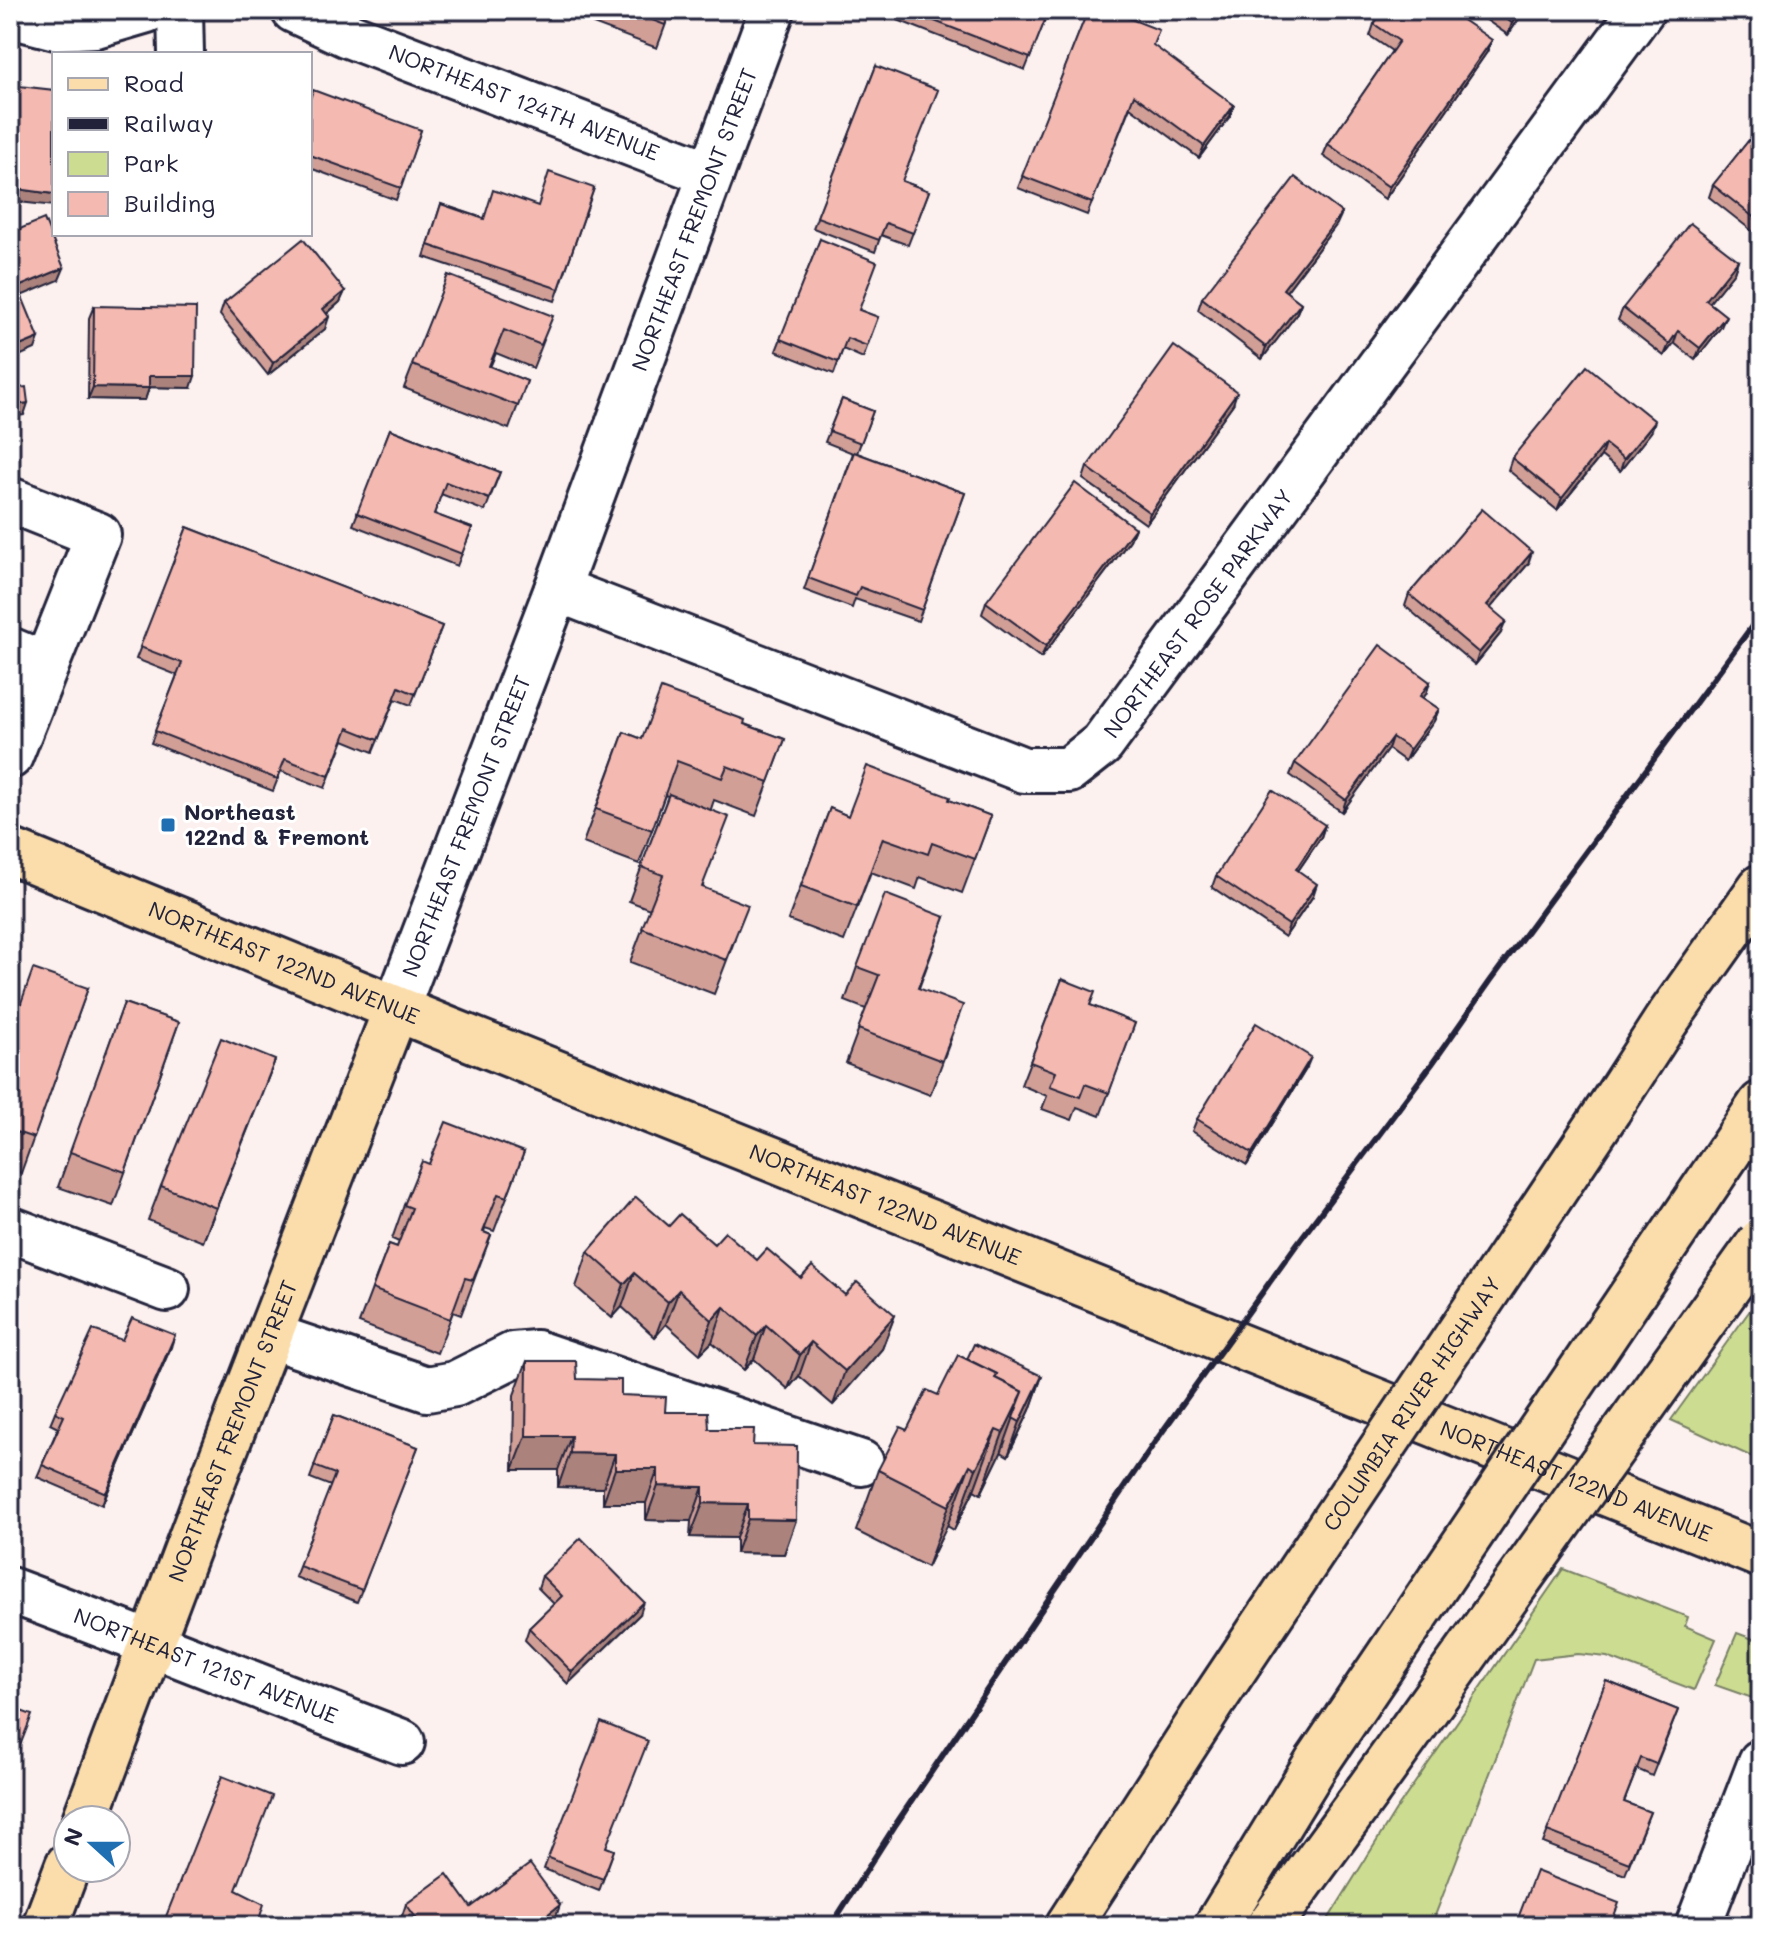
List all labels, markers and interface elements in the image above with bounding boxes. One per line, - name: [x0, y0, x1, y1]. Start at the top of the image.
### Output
- street label: NORTHEAST 124TH AVENUE: [385, 37, 664, 167]
- legend: [52, 52, 312, 236]
- street label: NORTHEAST FREMONT STREET: [624, 64, 763, 375]
- text: Road: [124, 67, 184, 98]
- text: Railway: [124, 107, 214, 138]
- text: Park: [124, 147, 178, 178]
- text: Building: [124, 187, 215, 218]
- street label: NORTHEAST ROSE PARKWAY: [1096, 483, 1299, 743]
- street label: NORTHEAST FREMONT STREET: [395, 671, 537, 981]
- place label: Northeast 122nd & Fremont: [184, 797, 369, 851]
- marker: Northeast 122nd & Fremont: [159, 816, 177, 834]
- street label: NORTHEAST 122ND AVENUE: [144, 894, 424, 1031]
- street label: NORTHEAST 122ND AVENUE: [745, 1137, 1026, 1272]
- street label: COLUMBIA RIVER HIGHWAY: [1316, 1271, 1507, 1536]
- street label: NORTHEAST FREMONT STREET: [161, 1276, 303, 1586]
- street label: NORTHEAST 122ND AVENUE: [1436, 1413, 1716, 1548]
- street label: NORTHEAST 121ST AVENUE: [70, 1600, 342, 1730]
- north arrow: [52, 1804, 132, 1884]
- text: N: [56, 1824, 89, 1850]

